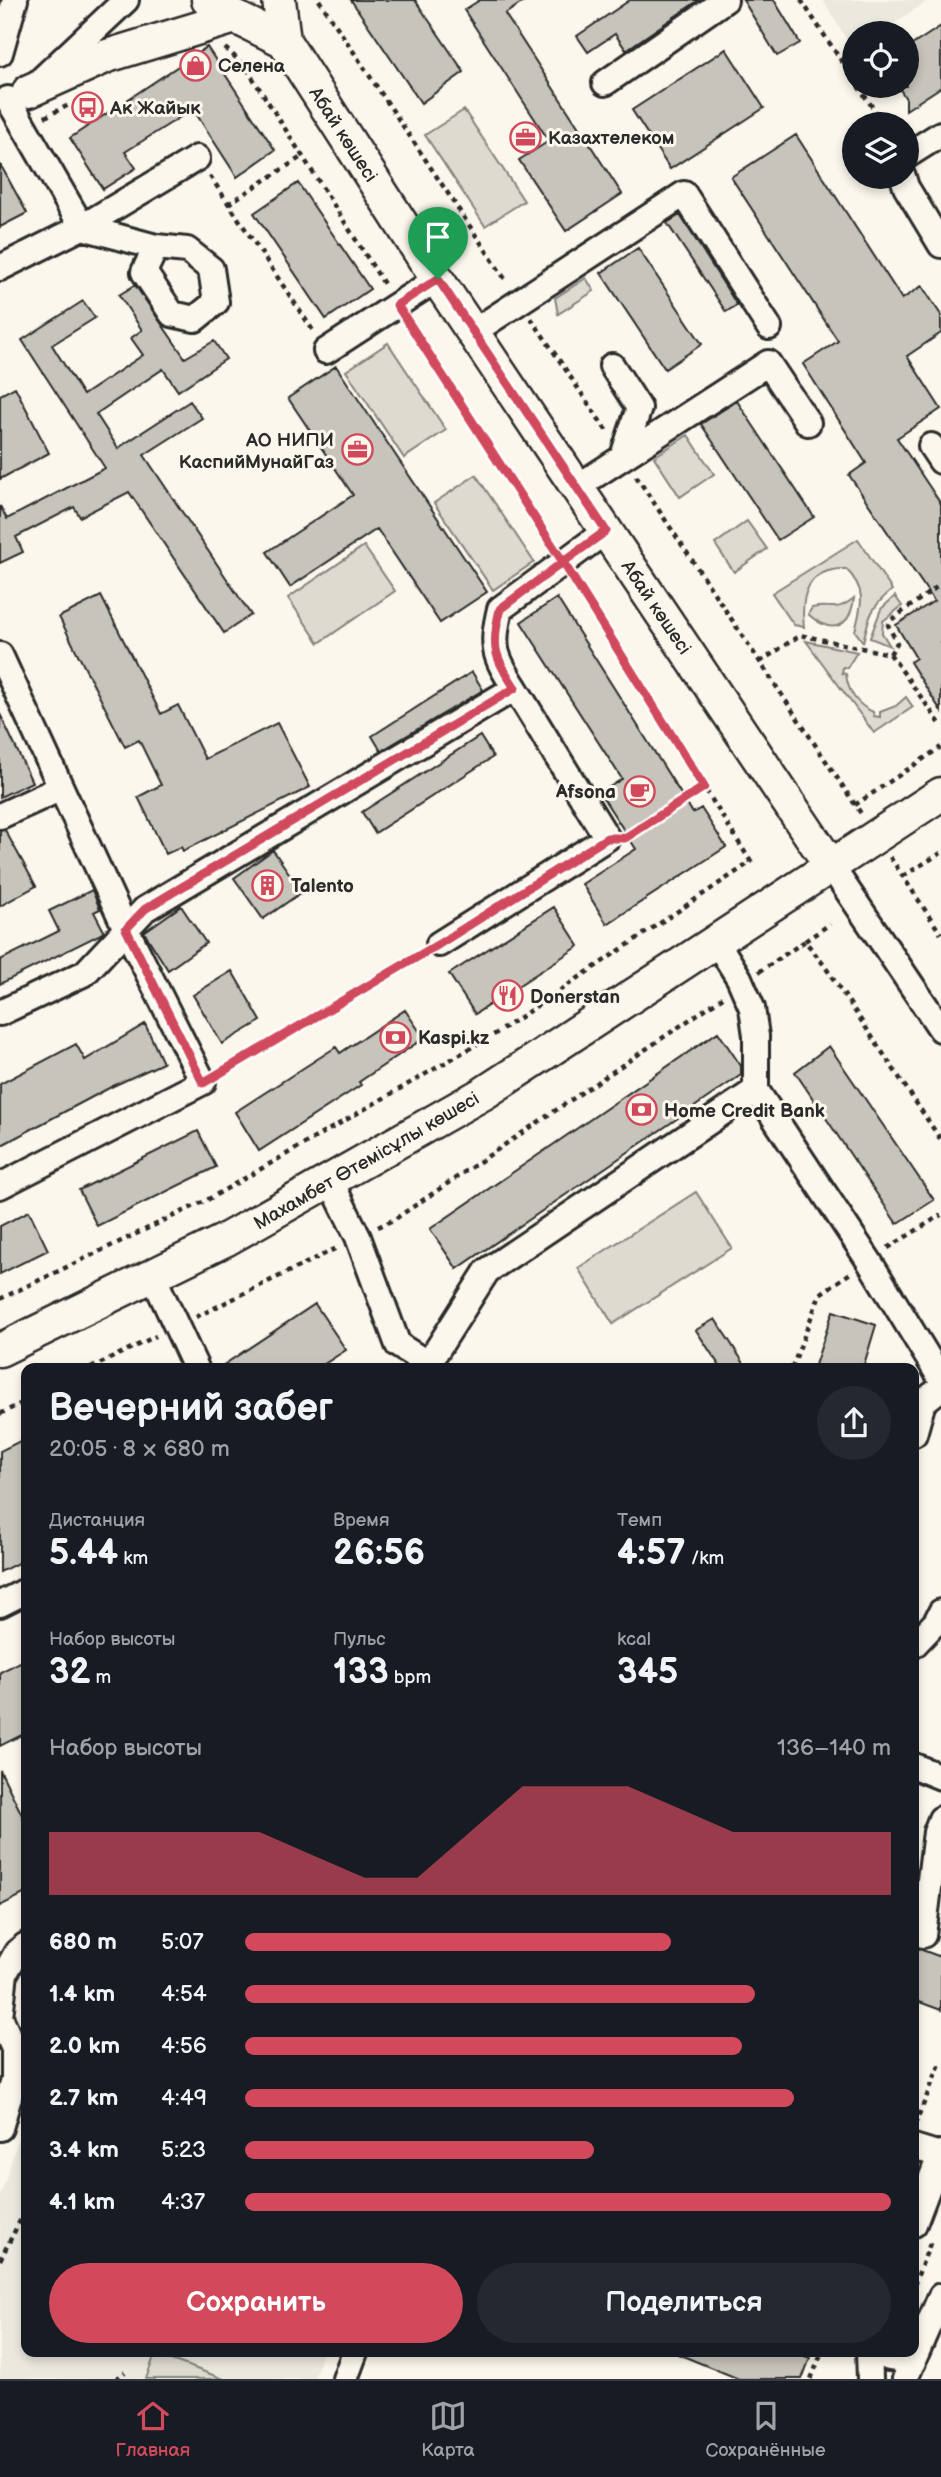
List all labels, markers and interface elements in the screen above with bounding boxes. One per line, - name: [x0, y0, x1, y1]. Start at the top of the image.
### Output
- map controls: [842, 21, 919, 189]
- button: locate: [842, 21, 919, 98]
- shop icon: Селена: [178, 48, 212, 82]
- place label: Селена: [218, 55, 286, 78]
- street label: Абай көшесі: [303, 82, 382, 187]
- bus stop icon: Ак Жайык: [70, 90, 104, 124]
- place label: Ак Жайык: [109, 97, 201, 120]
- button: layers: [842, 112, 919, 189]
- office icon: Казахтелеком: [508, 120, 542, 154]
- place label: Казахтелеком: [548, 127, 674, 150]
- pin: [408, 207, 468, 279]
- icon: arrive: [419, 218, 457, 256]
- place label: АО НИПИ КаспийМунайГаз: [179, 429, 334, 474]
- office icon: АО НИПИ КаспийМунайГаз: [340, 433, 374, 467]
- street label: Абай көшесі: [615, 556, 696, 659]
- cafe icon: Afsona: [622, 774, 656, 808]
- place label: Afsona: [555, 781, 616, 804]
- building icon: Talento: [251, 868, 285, 902]
- place label: Talento: [291, 875, 354, 898]
- restaurant icon: Donerstan: [490, 979, 524, 1013]
- place label: Donerstan: [530, 986, 620, 1009]
- bank icon: Kaspi.kz: [378, 1020, 412, 1054]
- place label: Kaspi.kz: [418, 1027, 490, 1050]
- street label: Махамбет Өтемісұлы көшесі: [250, 1087, 484, 1235]
- bank icon: Home Credit Bank: [624, 1093, 658, 1127]
- place label: Home Credit Bank: [664, 1100, 825, 1123]
- text: Вечерний забег: [49, 1386, 333, 1431]
- button: share: [817, 1386, 891, 1460]
- text: 20:05 · 8 × 680 m: [49, 1435, 230, 1463]
- text: Дистанция: [49, 1509, 145, 1532]
- text: Время: [333, 1509, 389, 1532]
- text: Темп: [617, 1509, 662, 1532]
- text: 5.44: [49, 1532, 118, 1575]
- text: 26:56: [333, 1532, 425, 1575]
- text: 4:57: [617, 1532, 686, 1575]
- text: km: [118, 1547, 148, 1570]
- text: /km: [686, 1547, 724, 1570]
- text: Набор высоты: [49, 1628, 175, 1651]
- text: Пульс: [333, 1628, 386, 1651]
- text: kcal: [617, 1628, 651, 1651]
- text: 32: [49, 1651, 90, 1694]
- text: 133: [333, 1651, 389, 1694]
- text: 345: [617, 1651, 678, 1694]
- text: m: [90, 1666, 111, 1689]
- text: bpm: [389, 1666, 431, 1689]
- text: Набор высоты: [49, 1734, 202, 1762]
- text: 136–140 m: [777, 1734, 891, 1762]
- text: 680 m: [49, 1928, 117, 1956]
- text: 5:07: [161, 1928, 204, 1956]
- text: 1.4 km: [49, 1980, 115, 2008]
- text: 4:54: [161, 1980, 207, 2008]
- text: 2.0 km: [49, 2032, 120, 2060]
- text: 4:56: [161, 2032, 207, 2060]
- text: 2.7 km: [49, 2084, 118, 2112]
- text: 4:49: [161, 2084, 207, 2112]
- text: 3.4 km: [49, 2136, 119, 2164]
- text: 5:23: [161, 2136, 206, 2164]
- text: 4.1 km: [49, 2188, 115, 2216]
- text: 4:37: [161, 2188, 205, 2216]
- button: Сохранить: [49, 2263, 463, 2343]
- button: Поделиться: [477, 2263, 891, 2343]
- tab: Главная: [115, 2397, 190, 2462]
- tab: Карта: [421, 2397, 475, 2462]
- tab: Сохранённые: [706, 2397, 826, 2462]

